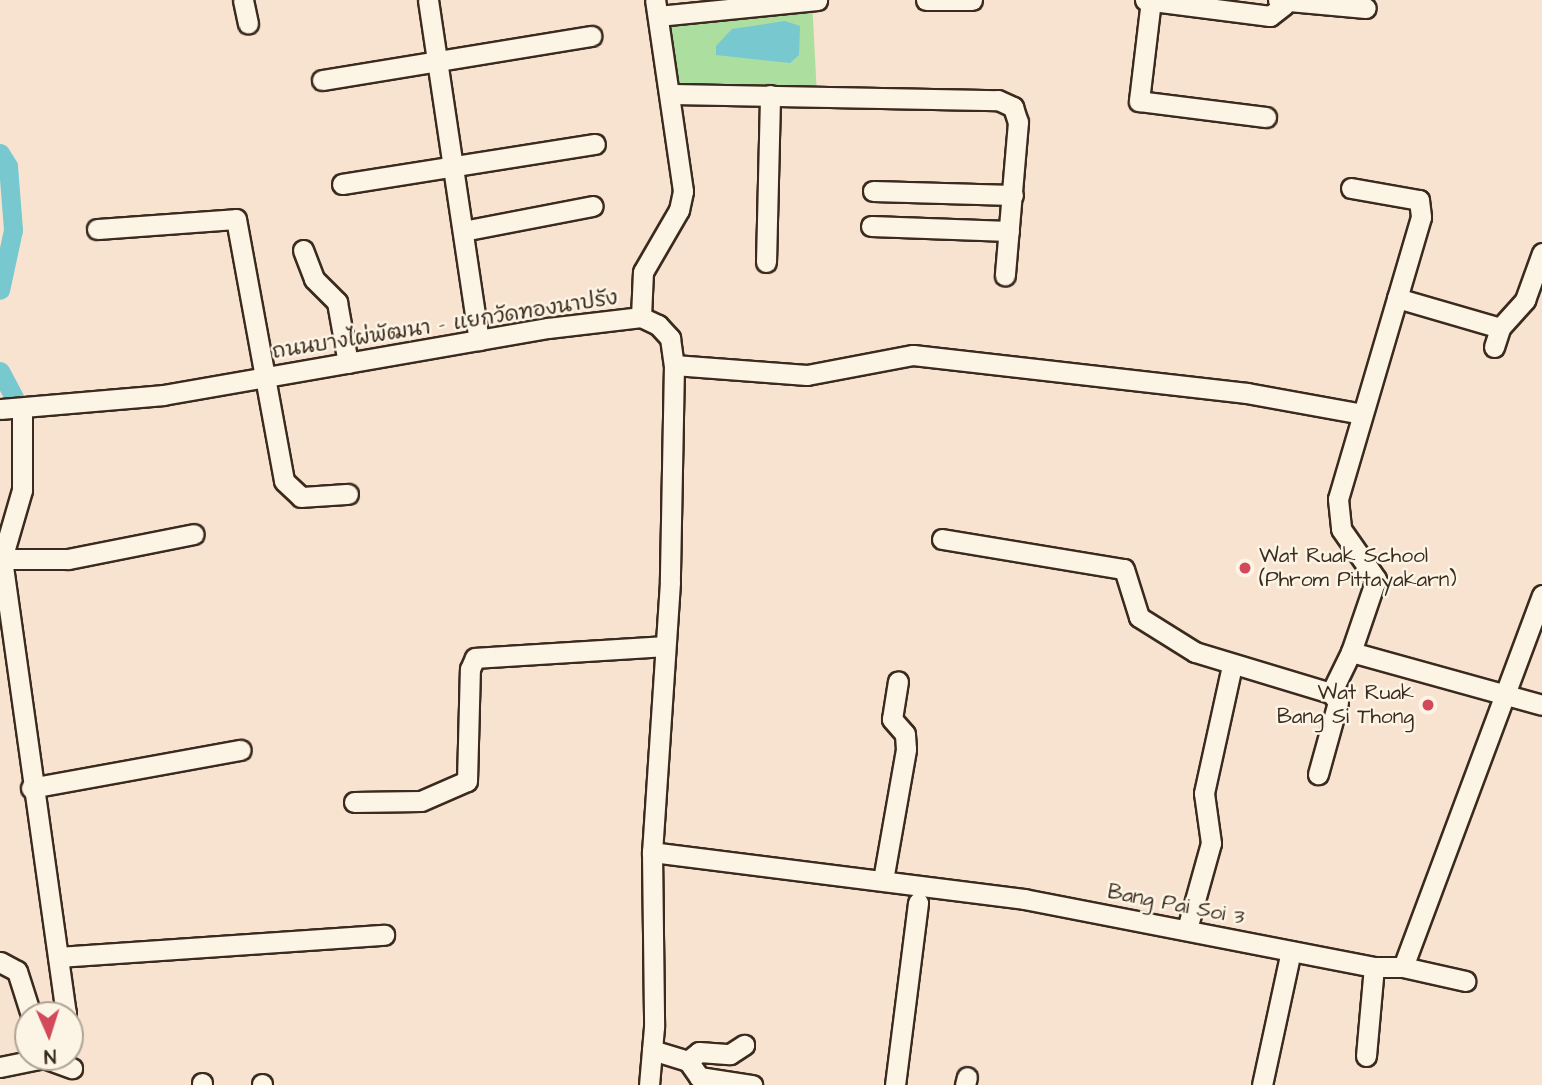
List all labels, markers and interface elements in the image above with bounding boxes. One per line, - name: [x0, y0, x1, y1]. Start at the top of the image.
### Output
- street label: ถนนบางไผ่พัฒนา – แยกวัดทองนาปรัง: [270, 285, 620, 365]
- place label: Wat Ruak School (Phrom Pittayakarn): [1259, 543, 1457, 593]
- marker: Wat Ruak School (Phrom Pittayakarn): [1237, 560, 1253, 576]
- place label: Wat Ruak Bang Si Thong: [1277, 680, 1414, 730]
- marker: Wat Ruak Bang Si Thong: [1420, 697, 1436, 713]
- street label: Bang Pai Soi 3: [1106, 879, 1246, 931]
- north arrow: [14, 1001, 84, 1071]
- text: N: [43, 1042, 57, 1069]

